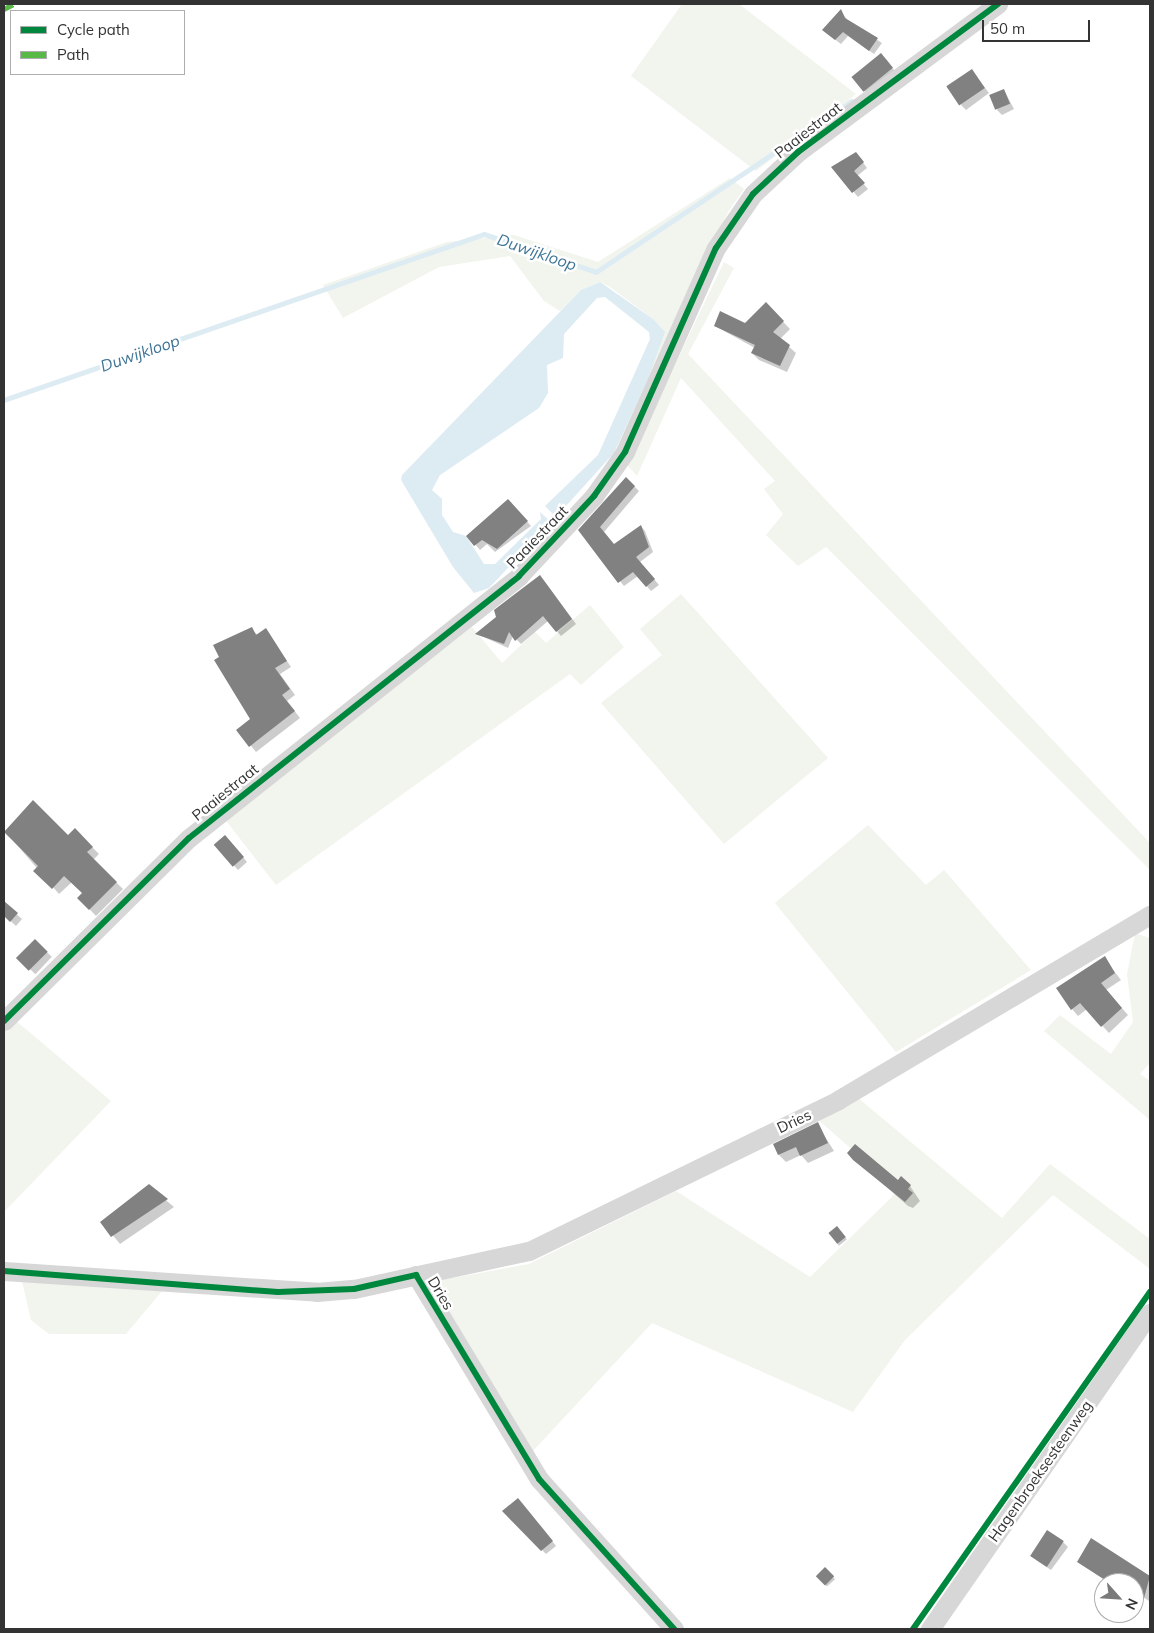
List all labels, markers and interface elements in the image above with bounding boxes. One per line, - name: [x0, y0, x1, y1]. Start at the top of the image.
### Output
- legend: [10, 10, 185, 75]
- scale bar: [984, 10, 1092, 42]
- text: 50 m: [990, 19, 1025, 38]
- text: Cycle path: [57, 20, 130, 39]
- text: Path: [57, 45, 89, 64]
- street label: Paaiestraat: [771, 98, 845, 162]
- water label: Duwijkloop: [495, 229, 579, 275]
- water label: Duwijkloop: [98, 330, 182, 376]
- street label: Paaiestraat: [503, 502, 571, 572]
- street label: Paaiestraat: [188, 760, 262, 824]
- street label: Dries: [774, 1105, 814, 1137]
- street label: Dries: [424, 1273, 458, 1313]
- street label: Hagenbroeksesteenweg: [984, 1397, 1096, 1545]
- north arrow: [1094, 1573, 1144, 1623]
- text: N: [1121, 1595, 1142, 1613]

